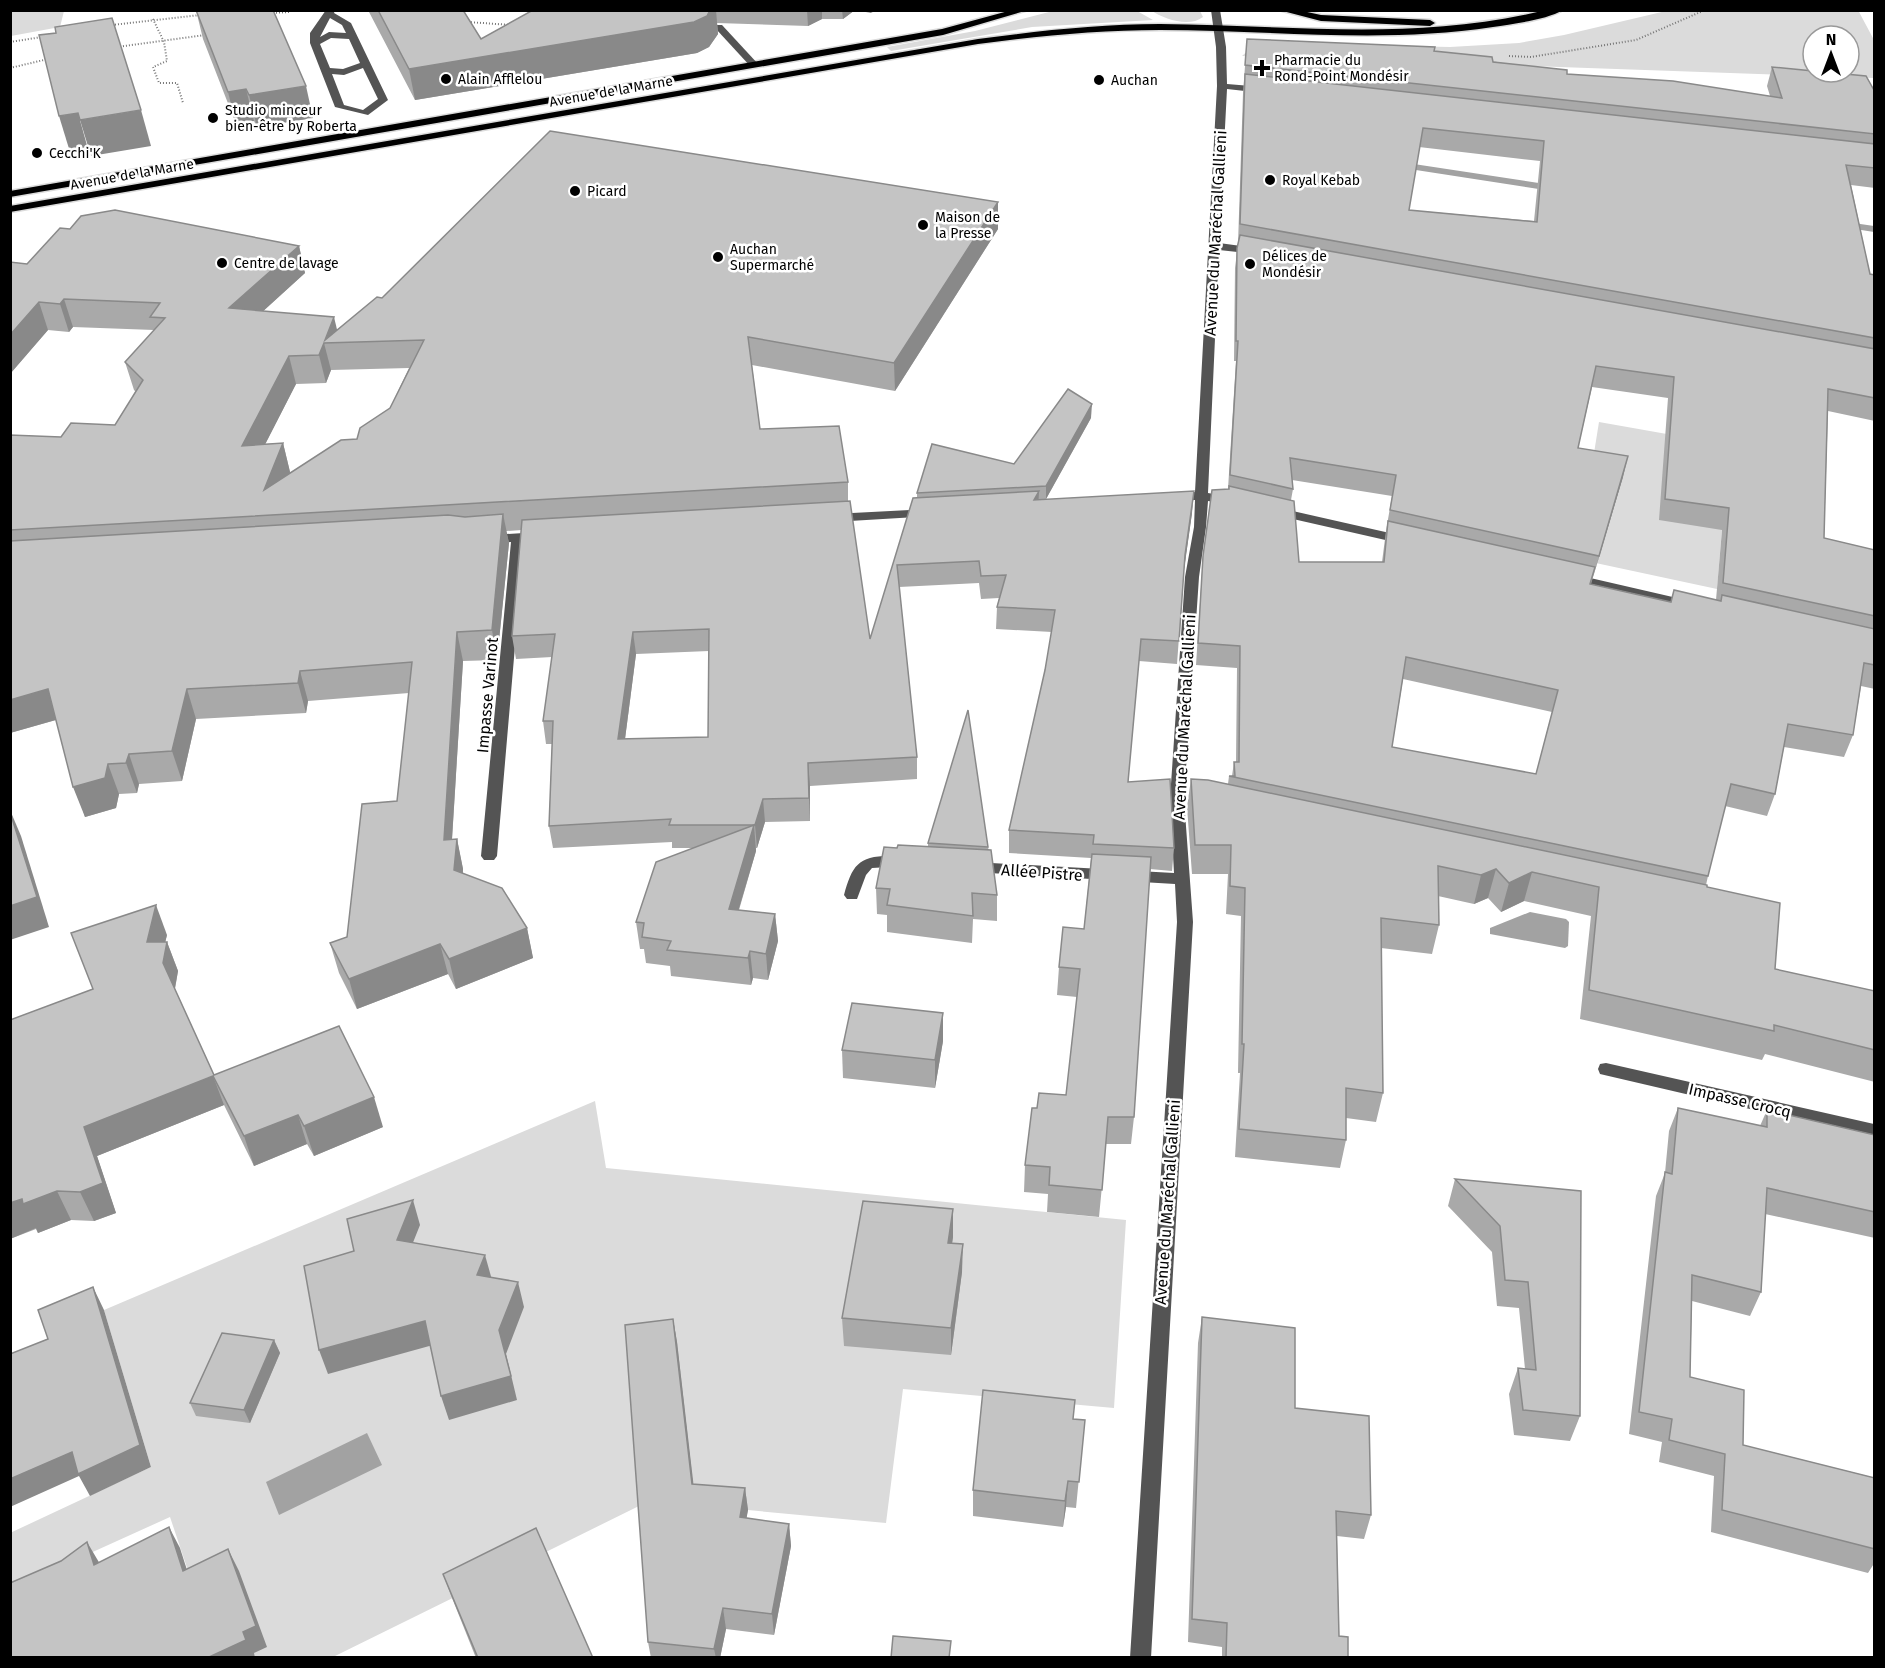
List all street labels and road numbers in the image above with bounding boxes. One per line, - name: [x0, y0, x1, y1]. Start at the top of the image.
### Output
- street label: Avenue de la Marne: [548, 72, 674, 111]
- street label: Avenue du Maréchal Gallieni: [1201, 130, 1230, 336]
- street label: Avenue de la Marne: [69, 155, 195, 194]
- street label: Avenue du Maréchal Gallieni: [1170, 614, 1199, 820]
- street label: Impasse Varinot: [473, 636, 502, 754]
- street label: Allée Pistre: [1001, 860, 1083, 885]
- street label: Impasse Crocq: [1687, 1079, 1793, 1122]
- street label: Avenue du Maréchal Gallieni: [1151, 1099, 1184, 1305]

